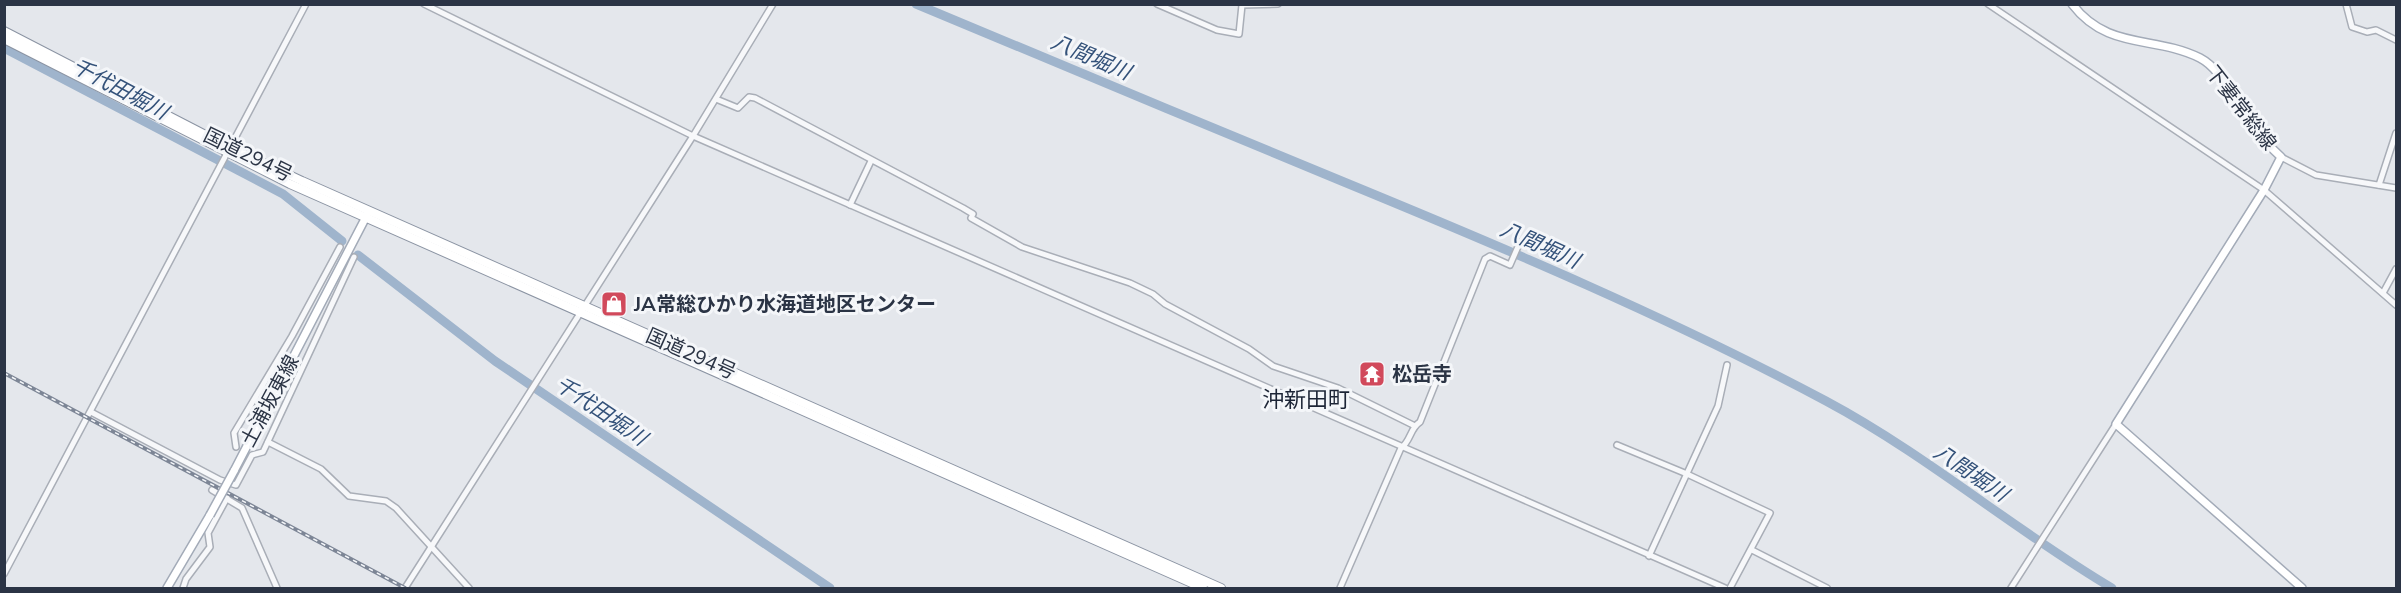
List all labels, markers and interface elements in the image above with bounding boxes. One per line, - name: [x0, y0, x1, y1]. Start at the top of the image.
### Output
- water label: 八間堀川: [1047, 28, 1137, 87]
- water label: 千代田堀川: [67, 52, 175, 127]
- street label: 下妻常総線: [2200, 60, 2282, 156]
- street label: 国道294号: [199, 122, 297, 188]
- water label: 八間堀川: [1496, 215, 1586, 276]
- shop icon: JA常総ひかり水海道地区センター: [599, 289, 629, 319]
- place label: JA常総ひかり水海道地区センター: [633, 291, 936, 318]
- street label: 国道294号: [642, 322, 740, 386]
- street label: 土浦坂東線: [235, 351, 305, 451]
- temple icon: 松岳寺: [1357, 359, 1387, 389]
- place label: 松岳寺: [1392, 361, 1452, 388]
- water label: 千代田堀川: [550, 370, 654, 453]
- district label: 沖新田町: [1262, 385, 1350, 415]
- water label: 八間堀川: [1928, 438, 2015, 509]

